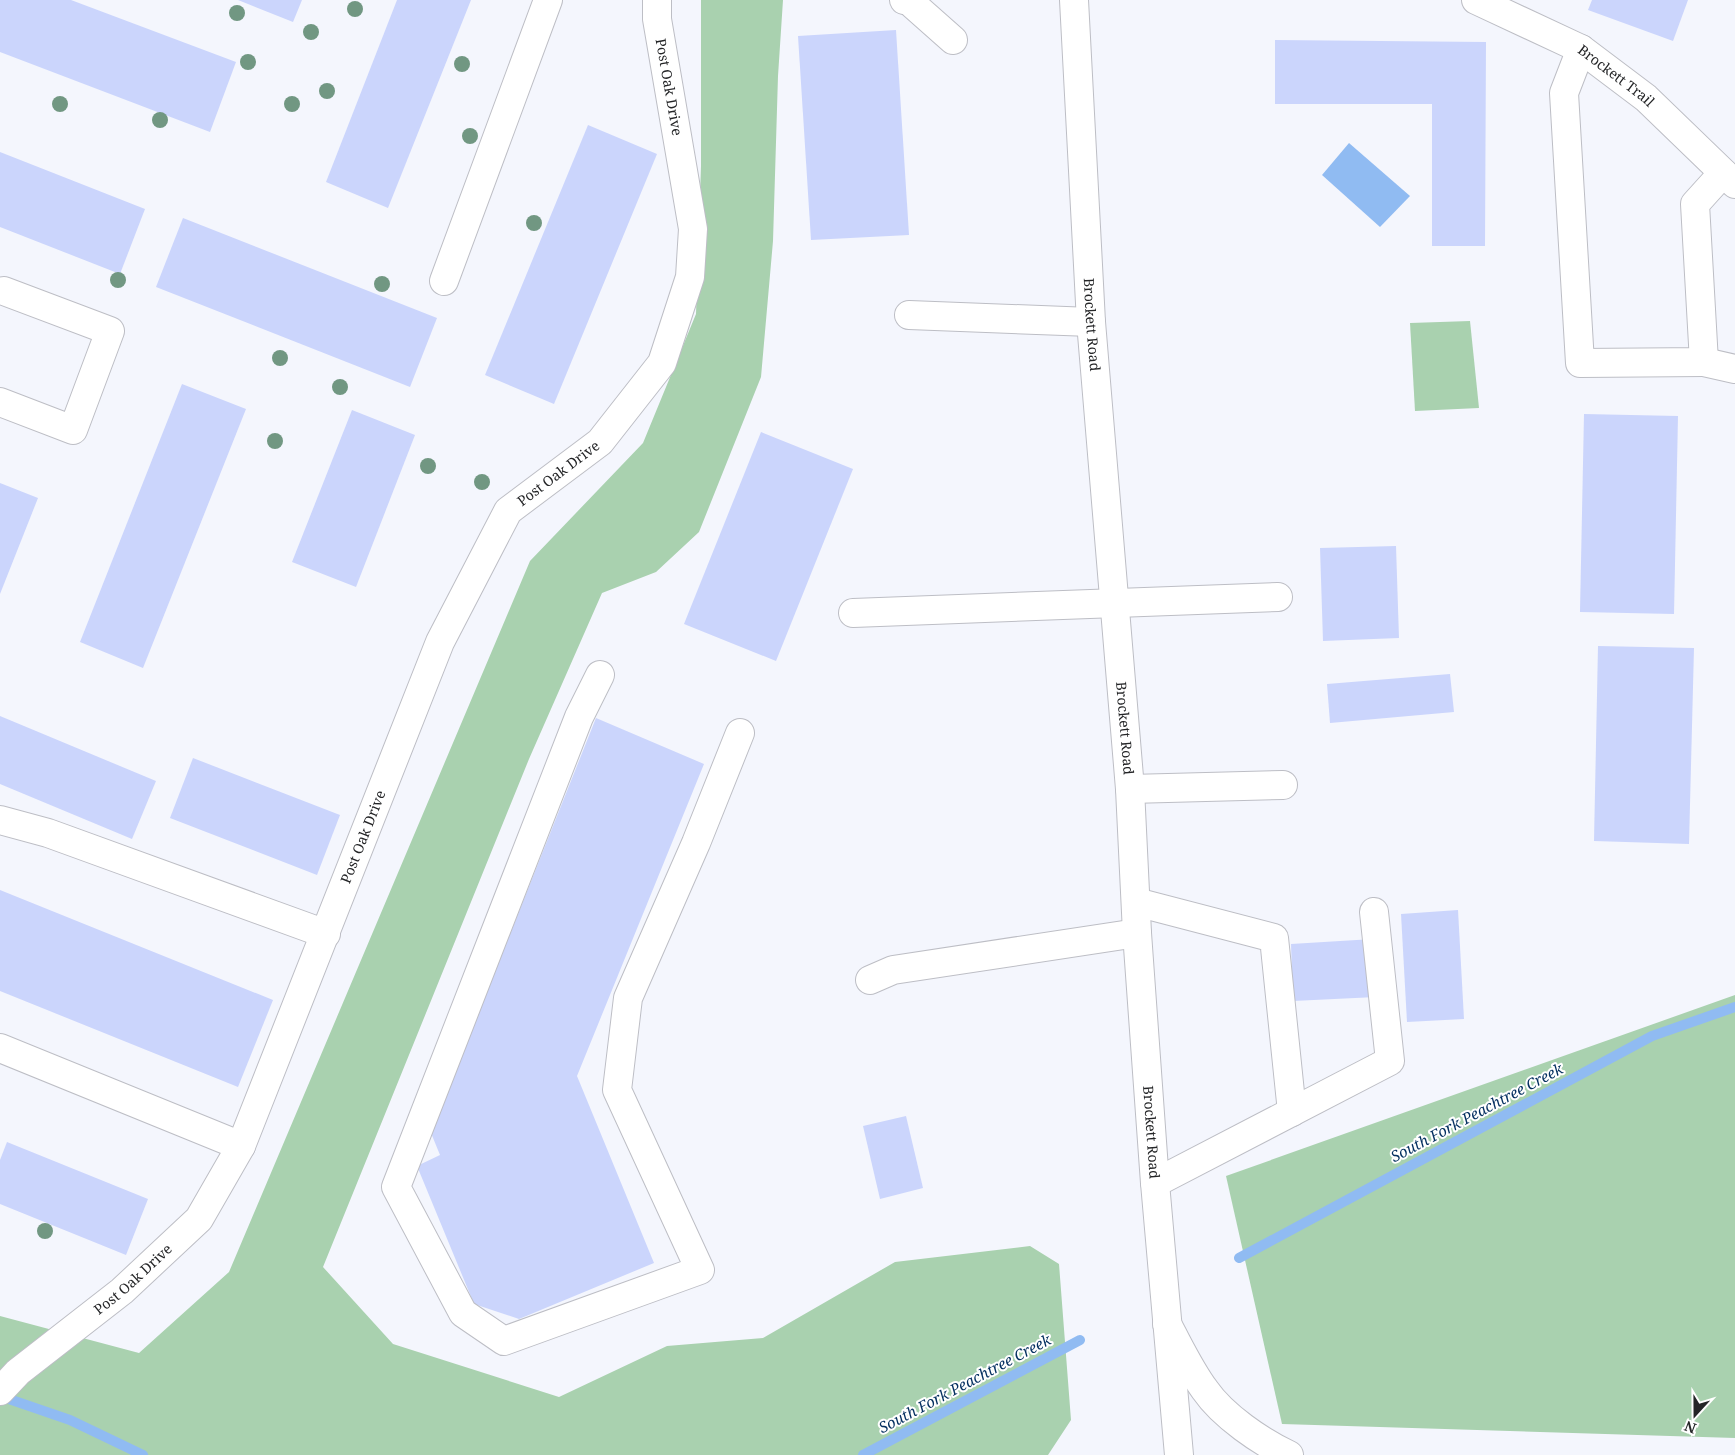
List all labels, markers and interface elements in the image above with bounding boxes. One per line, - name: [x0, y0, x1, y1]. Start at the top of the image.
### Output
- street label: Post Oak Drive: [652, 37, 687, 137]
- street label: Brockett Trail: [1574, 40, 1659, 111]
- street label: Brockett Road: [1080, 277, 1105, 372]
- street label: Post Oak Drive: [513, 436, 603, 510]
- street label: Brockett Road: [1112, 681, 1139, 776]
- street label: Post Oak Drive: [336, 787, 390, 886]
- water label: South Fork Peachtree Creek: [1387, 1058, 1567, 1166]
- street label: Brockett Road: [1139, 1085, 1165, 1180]
- street label: Post Oak Drive: [90, 1239, 176, 1319]
- water label: South Fork Peachtree Creek: [875, 1329, 1055, 1437]
- north arrow: [1670, 1390, 1720, 1440]
- text: N: [1682, 1417, 1699, 1438]

